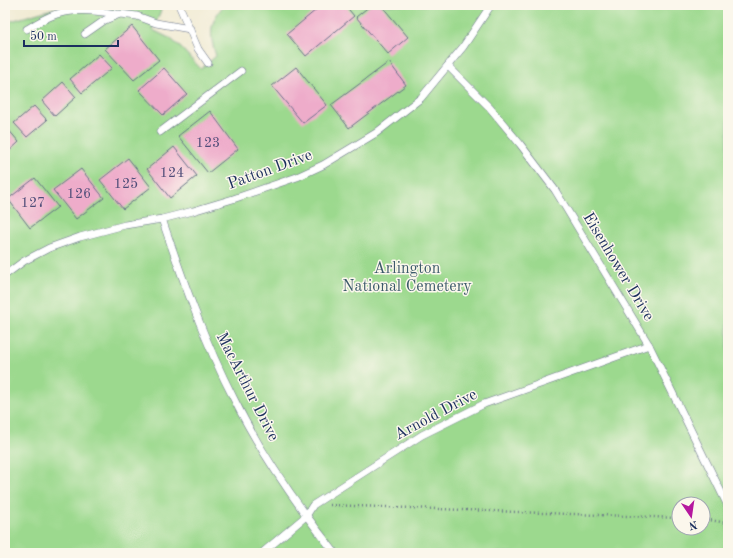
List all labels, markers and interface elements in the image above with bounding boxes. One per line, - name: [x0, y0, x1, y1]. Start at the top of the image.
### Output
- scale bar: [24, 22, 118, 48]
- text: 50 m: [30, 30, 57, 43]
- house number: 123: [196, 136, 220, 150]
- street label: Patton Drive: [226, 147, 314, 193]
- house number: 124: [160, 166, 184, 180]
- house number: 125: [114, 177, 138, 191]
- house number: 126: [67, 187, 91, 201]
- house number: 127: [21, 196, 45, 210]
- street label: Eisenhower Drive: [579, 210, 657, 324]
- park label: Arlington National Cemetery: [342, 261, 472, 295]
- street label: MacArthur Drive: [213, 330, 281, 444]
- street label: Arnold Drive: [392, 387, 480, 443]
- north arrow: [671, 496, 711, 536]
- text: N: [687, 518, 698, 531]

